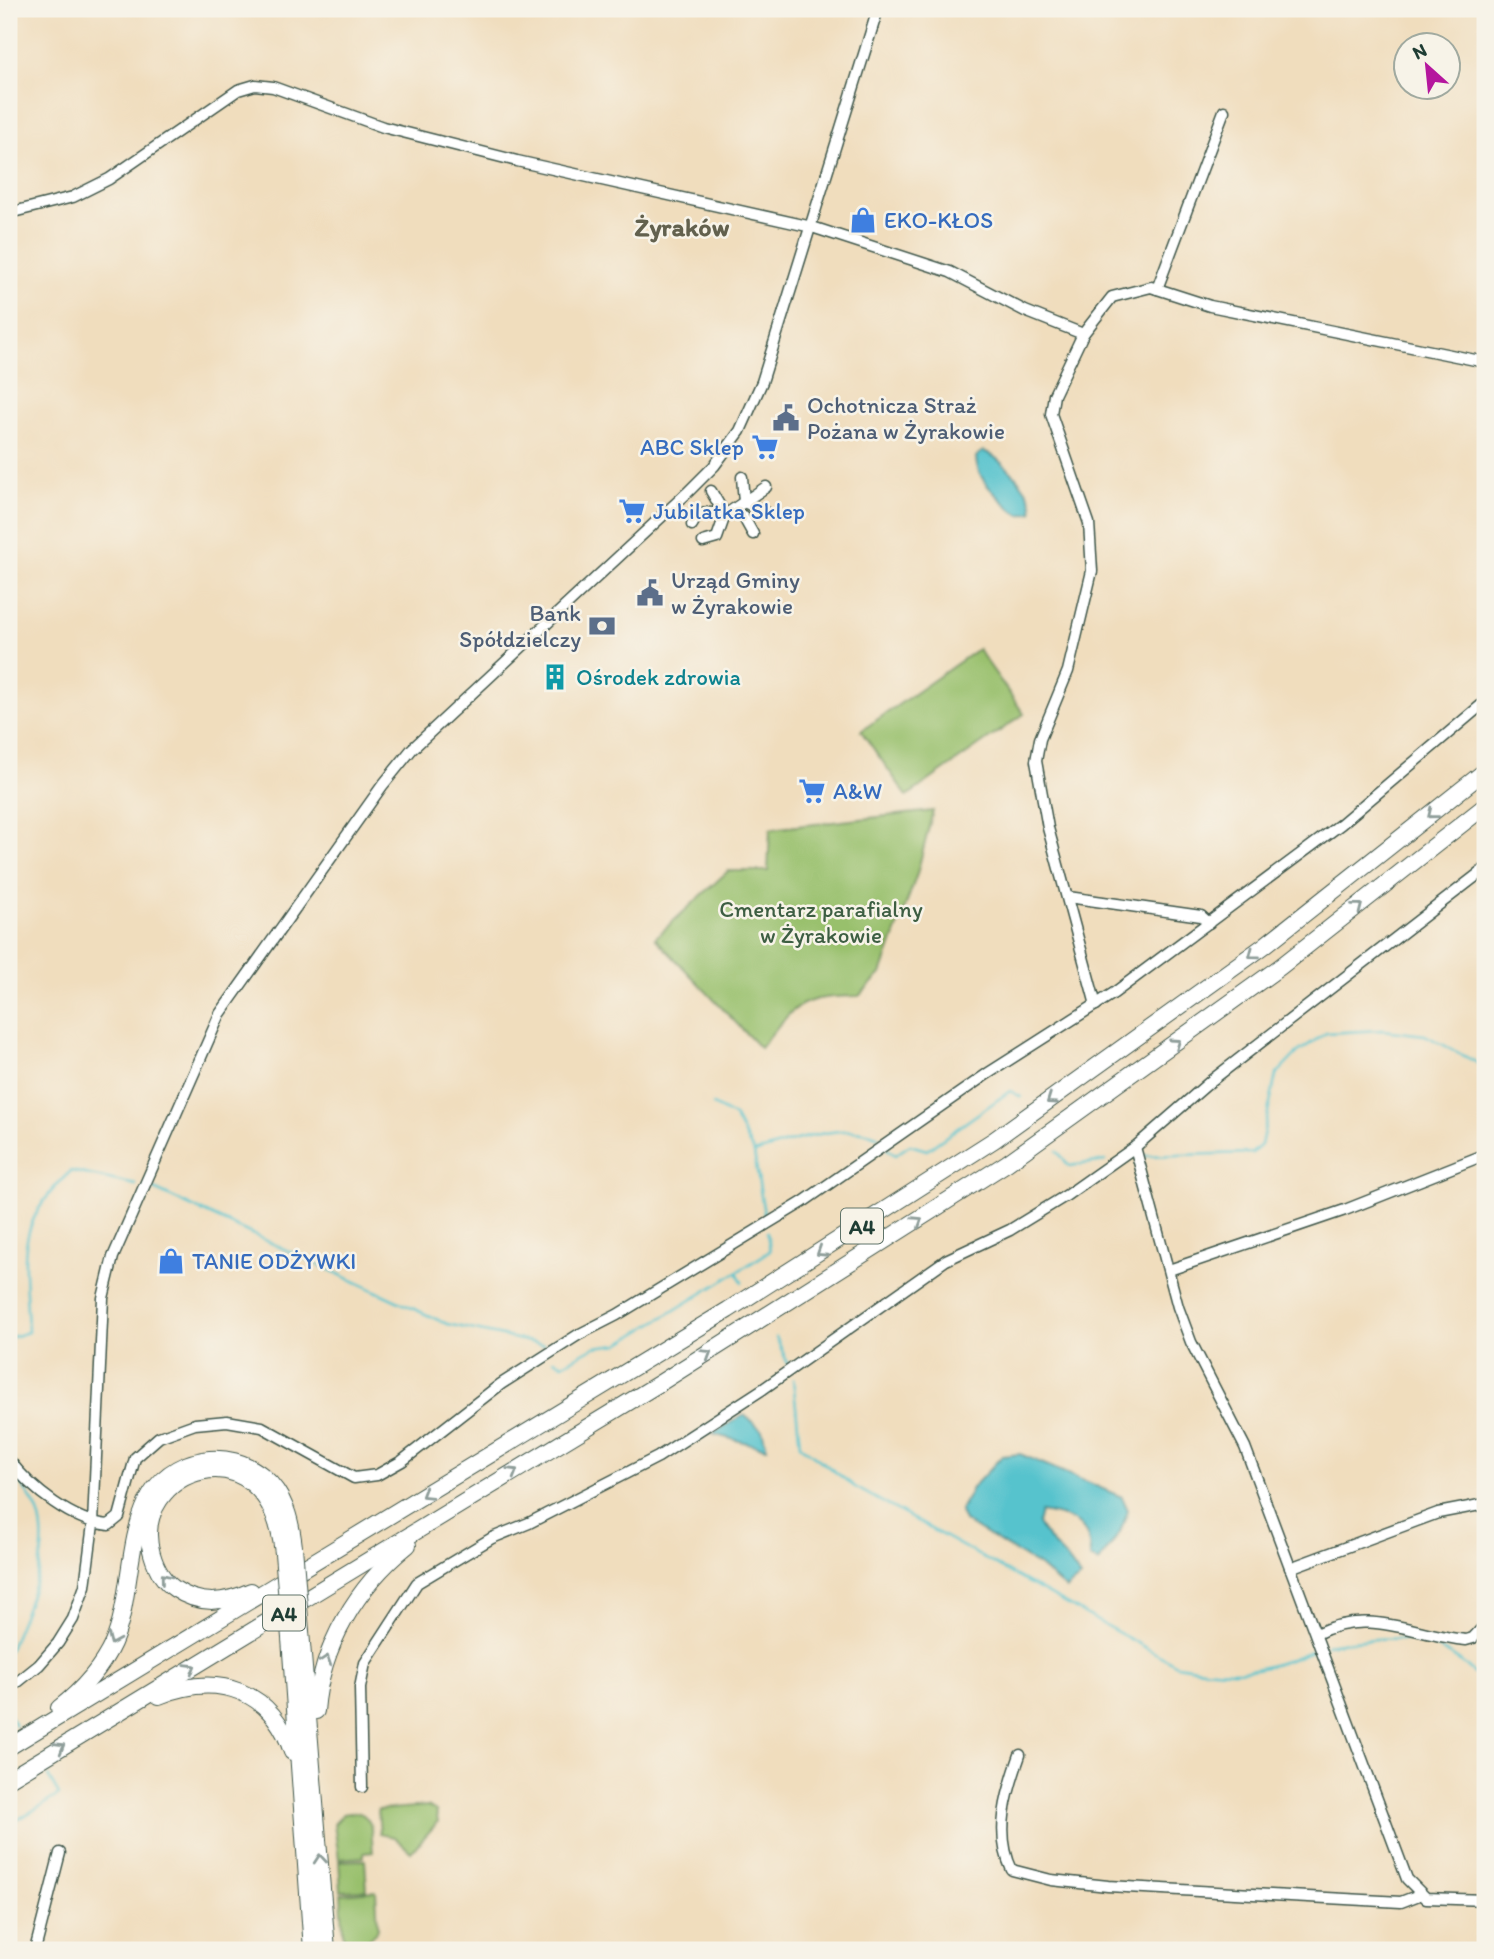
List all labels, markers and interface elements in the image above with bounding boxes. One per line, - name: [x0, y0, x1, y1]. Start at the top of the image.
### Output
- north arrow: [1392, 32, 1462, 102]
- text: N: [1409, 38, 1430, 64]
- shop icon: EKO-KŁOS: [848, 205, 878, 235]
- place label: EKO-KŁOS: [884, 206, 993, 234]
- district label: Żyraków: [635, 211, 730, 243]
- place label: Ochotnicza Straż Pożana w Żyrakowie: [807, 391, 1005, 445]
- public building icon: Ochotnicza Straż Pożana w Żyrakowie: [771, 403, 801, 433]
- supermarket icon: ABC Sklep: [750, 432, 780, 462]
- place label: ABC Sklep: [640, 433, 744, 461]
- supermarket icon: Jubilatka Sklep: [617, 496, 647, 526]
- place label: Jubilatka Sklep: [653, 497, 805, 525]
- place label: Urząd Gminy w Żyrakowie: [671, 566, 800, 620]
- public building icon: Urząd Gminy w Żyrakowie: [635, 578, 665, 608]
- place label: Bank Spółdzielczy: [459, 599, 581, 653]
- bank icon: Bank Spółdzielczy: [587, 611, 617, 641]
- building icon: Ośrodek zdrowia: [540, 662, 570, 692]
- place label: Ośrodek zdrowia: [576, 663, 741, 691]
- supermarket icon: A&W: [797, 776, 827, 806]
- place label: A&W: [833, 777, 883, 805]
- one-way arrow: [1428, 806, 1440, 819]
- park label: Cmentarz parafialny w Żyrakowie: [719, 895, 923, 949]
- one-way arrow: [1351, 902, 1363, 915]
- one-way arrow: [1248, 946, 1261, 958]
- one-way arrow: [1168, 1039, 1181, 1051]
- one-way arrow: [1046, 1091, 1059, 1104]
- road number: A4: [841, 1208, 883, 1244]
- one-way arrow: [910, 1217, 923, 1230]
- one-way arrow: [815, 1244, 828, 1257]
- shop icon: TANIE ODŻYWKI: [156, 1246, 186, 1276]
- place label: TANIE ODŻYWKI: [192, 1247, 356, 1275]
- one-way arrow: [700, 1349, 713, 1362]
- one-way arrow: [505, 1467, 518, 1480]
- one-way arrow: [420, 1485, 433, 1498]
- one-way arrow: [161, 1574, 174, 1586]
- road number: A4: [263, 1596, 305, 1630]
- one-way arrow: [108, 1633, 122, 1645]
- one-way arrow: [318, 1655, 332, 1667]
- one-way arrow: [184, 1663, 197, 1676]
- one-way arrow: [53, 1743, 66, 1756]
- one-way arrow: [313, 1853, 328, 1864]

